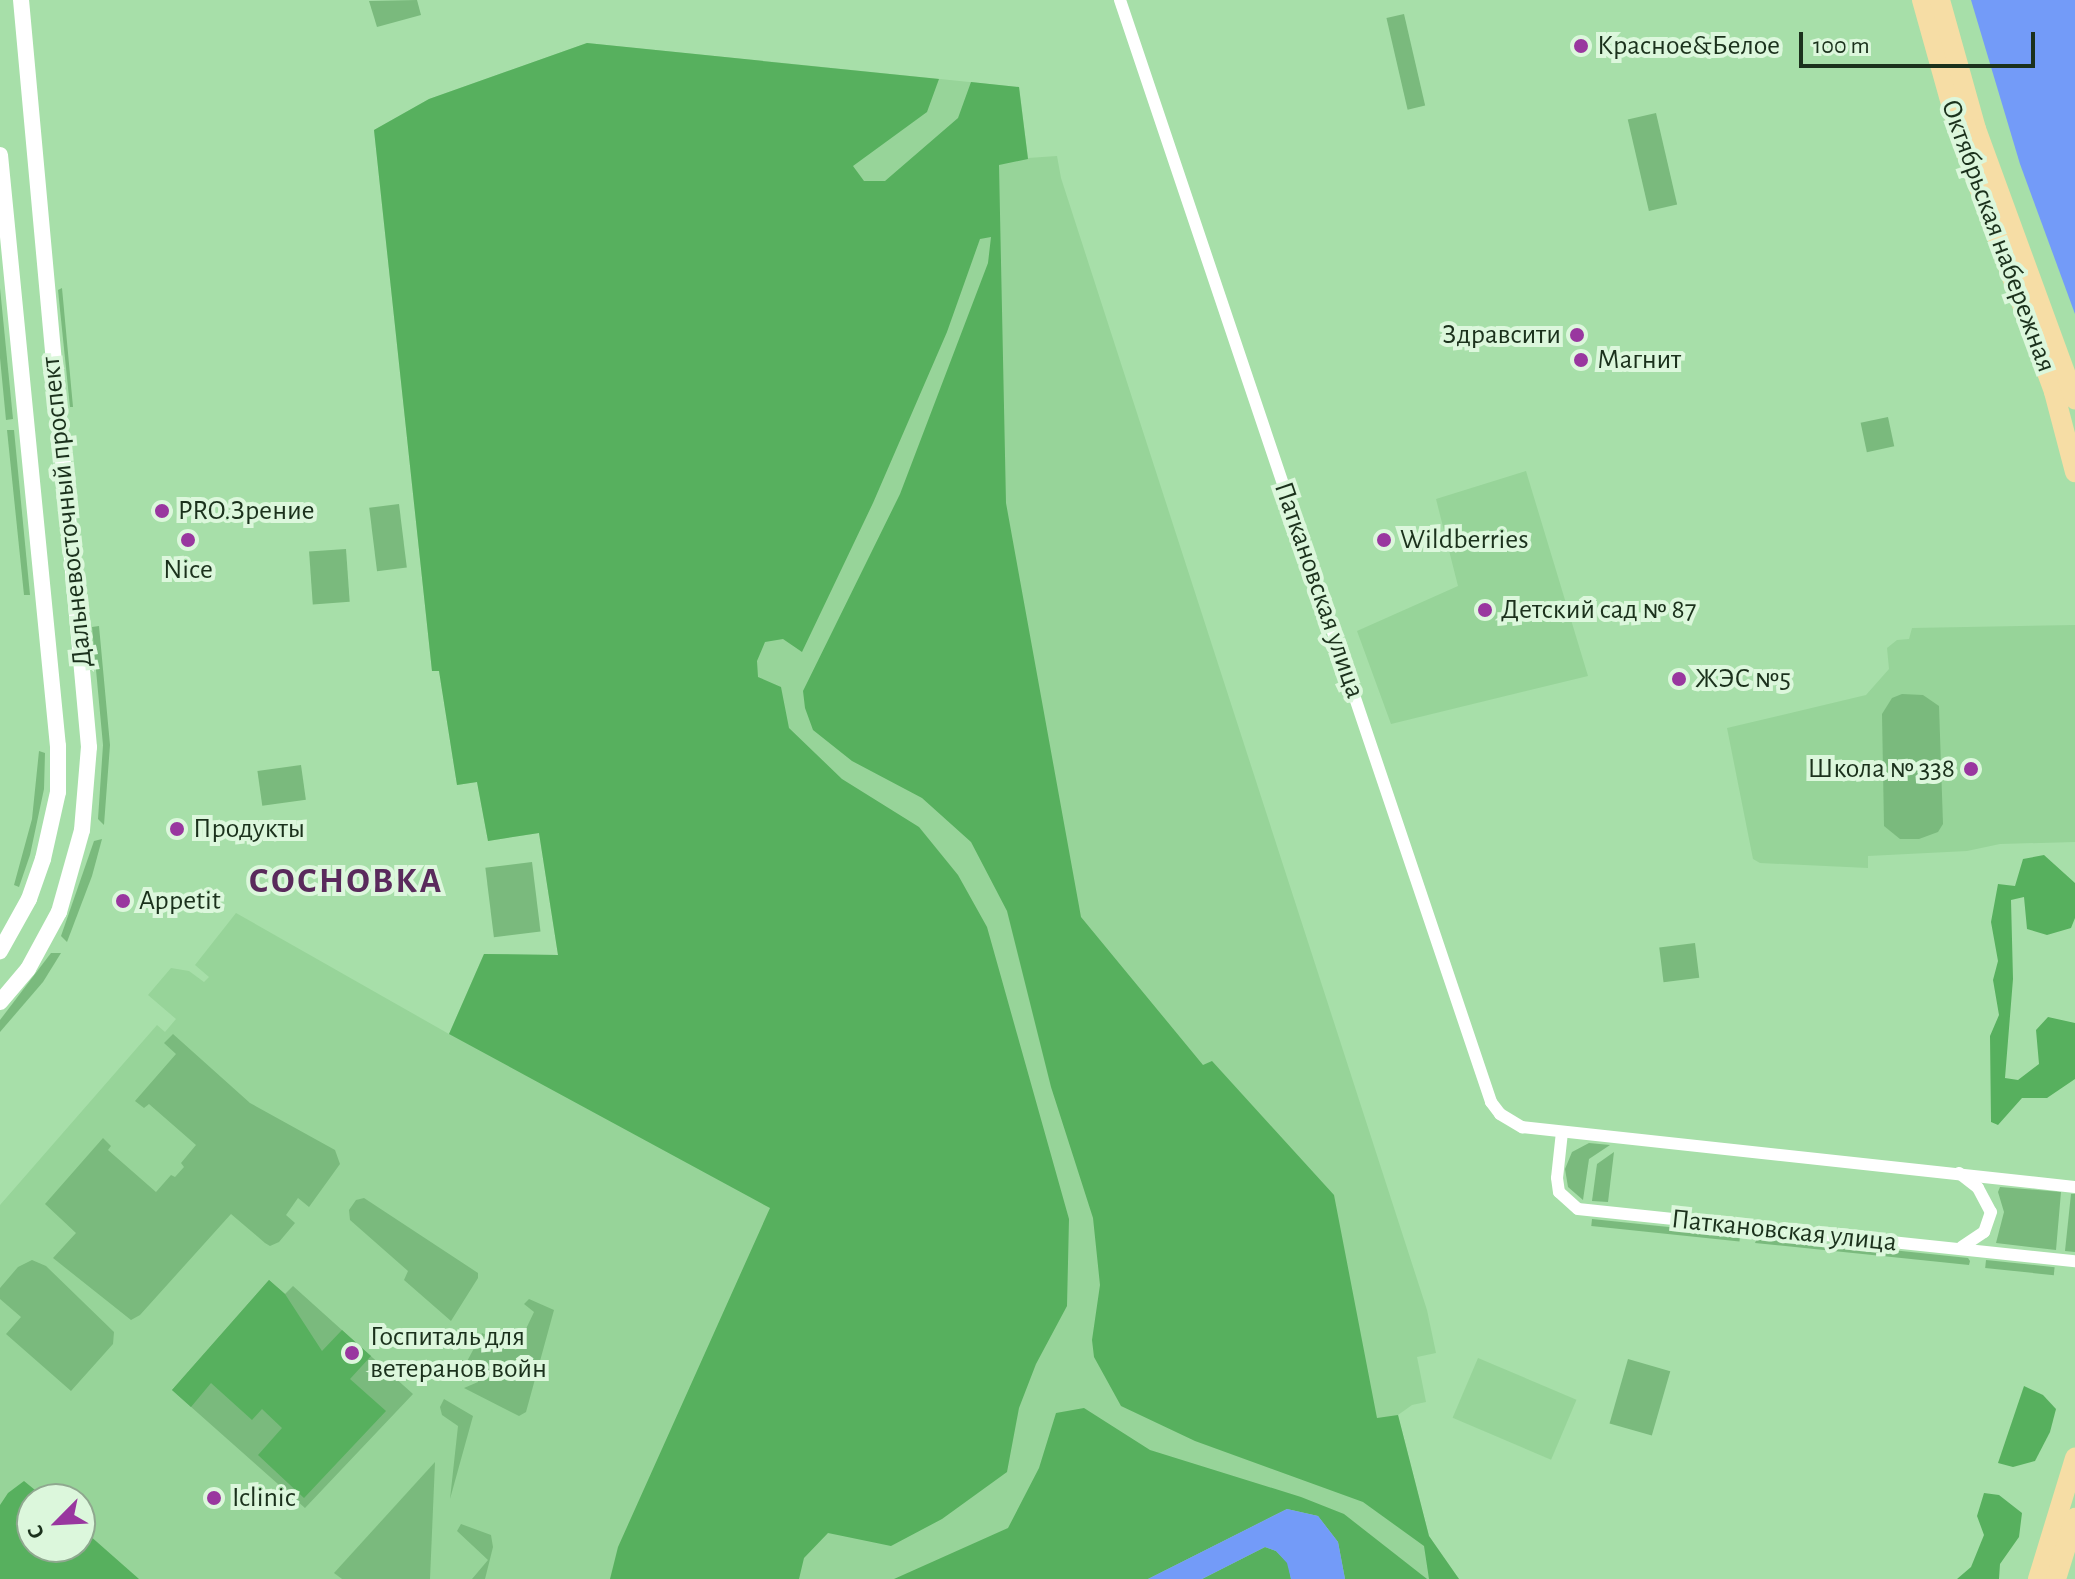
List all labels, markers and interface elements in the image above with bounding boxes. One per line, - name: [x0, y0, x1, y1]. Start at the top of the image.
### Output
- scale bar: [1803, 16, 2039, 66]
- place label: Красное&Белое: [1597, 29, 1780, 63]
- text: 100 m: [1813, 34, 1870, 58]
- marker: Красное&Белое: [1572, 37, 1590, 55]
- street label: Октябрьская набережная: [1933, 95, 2063, 377]
- place label: Здравсити: [1442, 318, 1561, 352]
- marker: Здравсити: [1568, 326, 1586, 344]
- place label: Магнит: [1597, 343, 1681, 377]
- marker: Магнит: [1572, 351, 1590, 369]
- street label: Дальневосточный проспект: [34, 355, 100, 669]
- street label: Паткановская улица: [1266, 477, 1372, 703]
- place label: PRO.Зрение: [178, 494, 315, 528]
- marker: PRO.Зрение: [153, 502, 171, 520]
- place label: Wildberries: [1400, 523, 1529, 557]
- marker: Nice: [179, 531, 197, 549]
- marker: Wildberries: [1375, 531, 1393, 549]
- place label: Nice: [163, 553, 213, 587]
- place label: Детский сад № 87: [1501, 593, 1696, 627]
- marker: Детский сад № 87: [1476, 601, 1494, 619]
- place label: ЖЭС №5: [1695, 662, 1791, 696]
- marker: ЖЭС №5: [1670, 670, 1688, 688]
- place label: Школа № 338: [1808, 752, 1955, 786]
- marker: Школа № 338: [1962, 760, 1980, 778]
- place label: Продукты: [193, 812, 305, 846]
- marker: Продукты: [168, 820, 186, 838]
- district label: СОСНОВКА: [249, 860, 443, 904]
- place label: Appetit: [139, 884, 221, 918]
- marker: Appetit: [114, 892, 132, 910]
- street label: Паткановская улица: [1670, 1202, 1898, 1260]
- place label: Госпиталь для ветеранов войн: [370, 1320, 547, 1386]
- marker: Госпиталь для ветеранов войн: [341, 1342, 363, 1364]
- place label: Iclinic: [232, 1481, 295, 1515]
- north arrow: [16, 1483, 96, 1563]
- marker: Iclinic: [203, 1487, 225, 1509]
- text: С: [23, 1522, 48, 1542]

